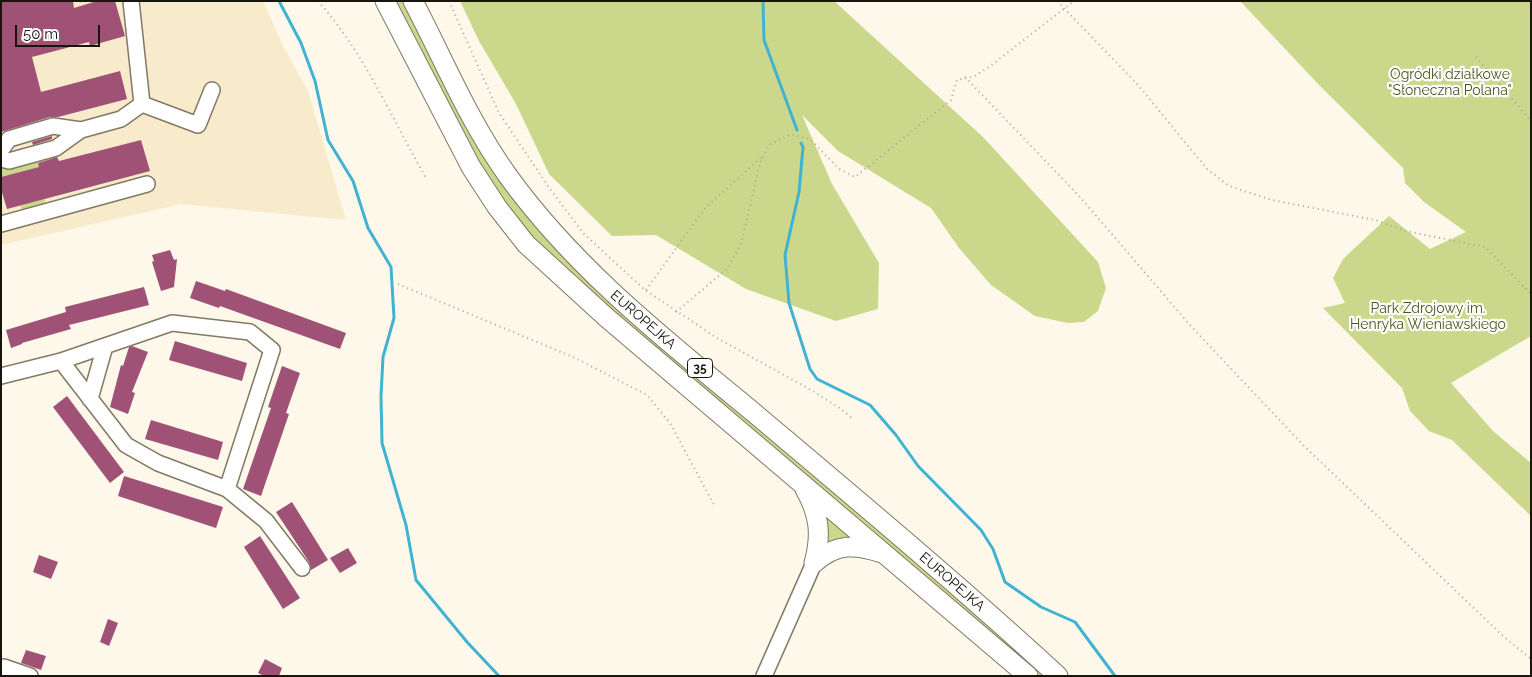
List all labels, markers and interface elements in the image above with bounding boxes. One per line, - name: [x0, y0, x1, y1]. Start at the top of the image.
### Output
- scale bar: [18, 15, 102, 47]
- text: 50 m: [23, 25, 58, 43]
- park label: Ogródki działkowe "Słoneczna Polana": [1388, 67, 1512, 100]
- street label: EUROPEJKA: [607, 287, 679, 353]
- park label: Park Zdrojowy im. Henryka Wieniawskiego: [1350, 301, 1506, 334]
- road number: 35: [688, 358, 712, 378]
- street label: EUROPEJKA: [916, 549, 988, 615]

